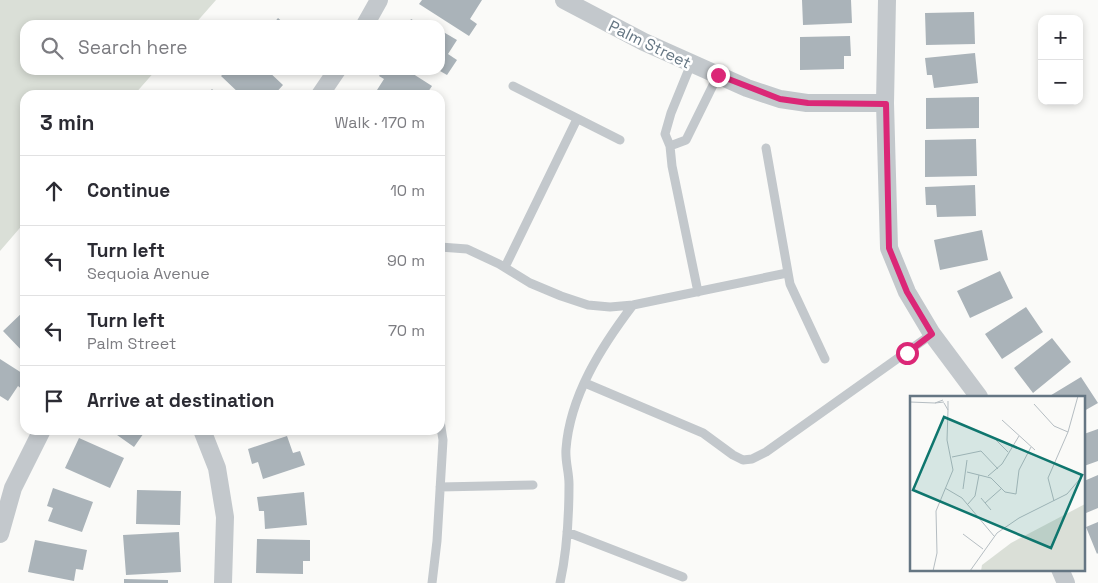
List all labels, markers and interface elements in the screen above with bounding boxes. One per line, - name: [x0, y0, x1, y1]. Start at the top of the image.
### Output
- street label: Palm Street: [605, 15, 695, 73]
- map controls: [1038, 15, 1083, 105]
- button: +: [1038, 15, 1083, 60]
- search box: [20, 20, 445, 75]
- icon: search: [38, 34, 66, 62]
- text: Search here: [78, 35, 188, 60]
- button: −: [1038, 60, 1083, 105]
- route end: [707, 64, 730, 87]
- text: 3 min: [40, 109, 95, 136]
- text: Walk · 170 m: [335, 112, 425, 133]
- icon: ahead: [40, 177, 68, 205]
- text: Continue: [87, 178, 170, 203]
- text: 10 m: [390, 180, 425, 201]
- text: Turn left: [87, 238, 165, 263]
- icon: left: [40, 247, 68, 275]
- text: 90 m: [387, 250, 425, 271]
- text: Sequoia Avenue: [87, 263, 210, 284]
- text: Turn left: [87, 308, 165, 333]
- icon: left: [40, 317, 68, 345]
- text: 70 m: [388, 320, 425, 341]
- text: Palm Street: [87, 333, 176, 354]
- route start: [896, 342, 919, 365]
- icon: arrive: [40, 387, 68, 415]
- text: Arrive at destination: [87, 388, 275, 413]
- inset map: [910, 396, 1086, 570]

